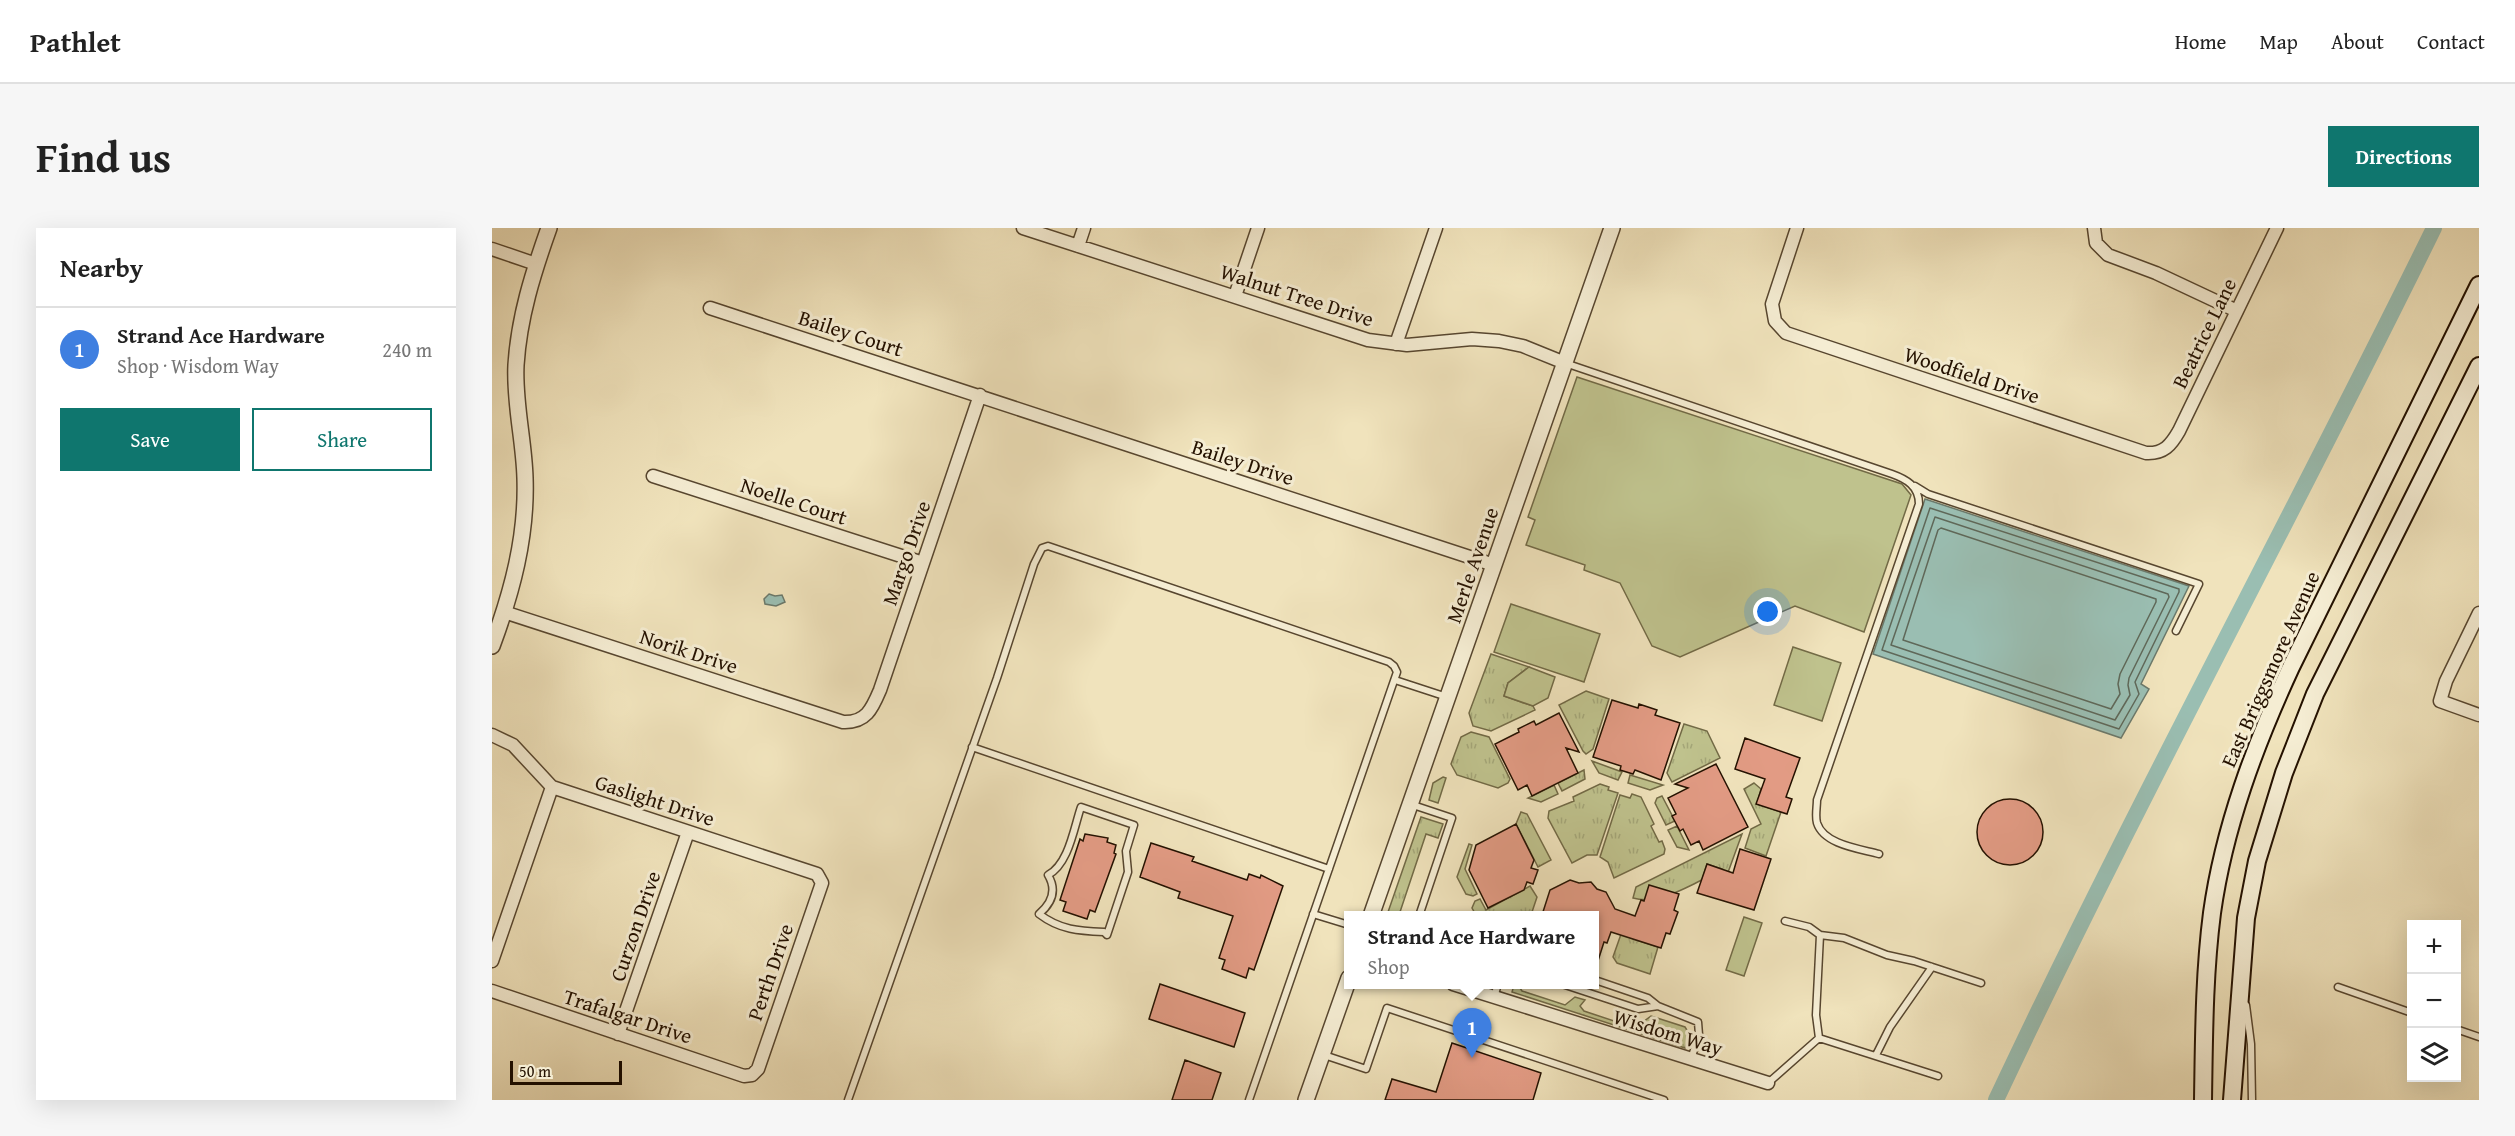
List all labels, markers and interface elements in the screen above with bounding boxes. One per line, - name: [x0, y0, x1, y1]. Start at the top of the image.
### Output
- text: Pathlet: [30, 21, 121, 62]
- text: Home: [2175, 26, 2226, 57]
- text: Map: [2259, 26, 2298, 57]
- text: About: [2331, 26, 2384, 57]
- text: Contact: [2417, 26, 2485, 57]
- text: Find us: [36, 126, 171, 187]
- button: Directions: [2328, 126, 2479, 187]
- text: Nearby: [60, 248, 143, 287]
- street label: Walnut Tree Drive: [1216, 256, 1378, 334]
- street label: Beatrice Lane: [2164, 272, 2244, 393]
- street label: Bailey Court: [795, 302, 908, 365]
- text: Strand Ace Hardware: [117, 319, 325, 351]
- text: 1: [74, 335, 85, 364]
- text: 240 m: [382, 335, 432, 364]
- street label: Woodfield Drive: [1900, 338, 2044, 412]
- text: Shop · Wisdom Way: [117, 351, 279, 380]
- button: Save: [60, 408, 240, 471]
- button: Share: [252, 408, 432, 471]
- street label: Bailey Drive: [1188, 431, 1298, 493]
- street label: Noelle Court: [737, 469, 852, 533]
- street label: Margo Drive: [874, 496, 938, 609]
- street label: Merle Avenue: [1438, 503, 1506, 627]
- street label: East Briggsmore Avenue: [2213, 566, 2327, 772]
- your location: [1753, 597, 1782, 626]
- street label: Norik Drive: [636, 621, 742, 681]
- street label: Gaslight Drive: [591, 766, 719, 834]
- street label: Curzon Drive: [602, 867, 668, 985]
- popup: [1344, 911, 1599, 989]
- street label: Perth Drive: [739, 919, 801, 1025]
- text: Strand Ace Hardware: [1368, 920, 1575, 952]
- map controls: [2407, 920, 2461, 1082]
- button: +: [2407, 920, 2461, 974]
- text: Shop: [1368, 952, 1410, 981]
- button: −: [2407, 974, 2461, 1028]
- street label: Trafalgar Drive: [560, 981, 696, 1051]
- street label: Wisdom Way: [1609, 1001, 1727, 1064]
- pin: 1: [1452, 1008, 1492, 1058]
- button: layers: [2407, 1028, 2461, 1082]
- scale bar: [510, 1058, 622, 1086]
- text: 50 m: [519, 1059, 551, 1083]

